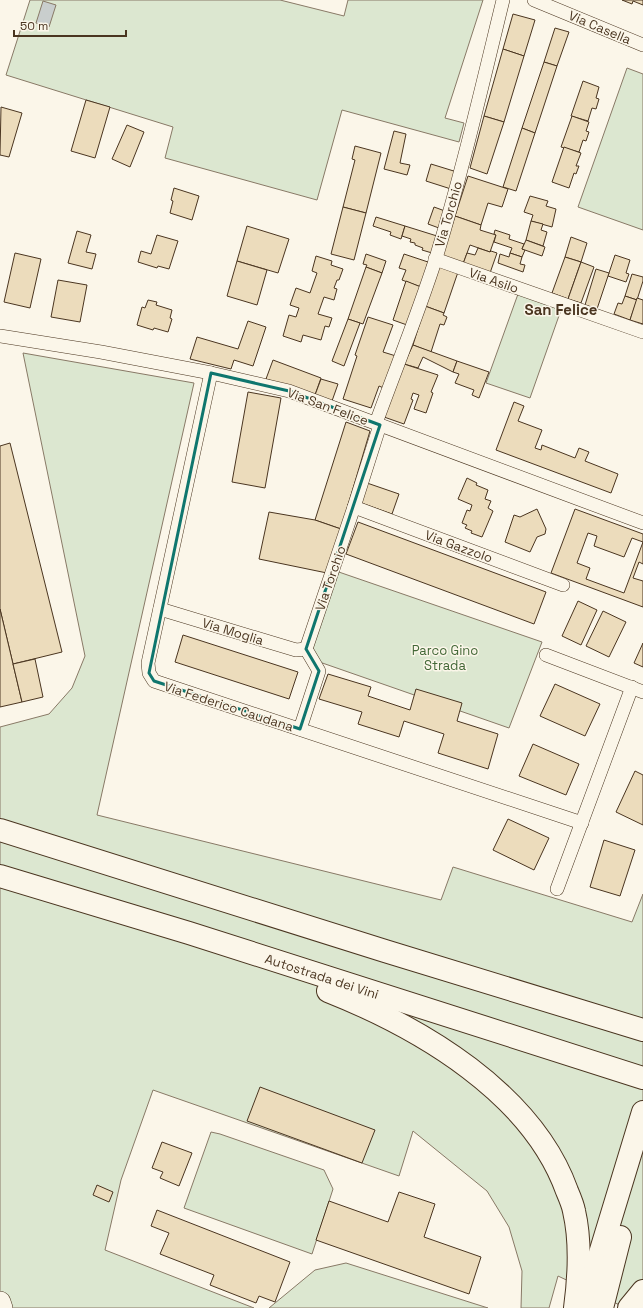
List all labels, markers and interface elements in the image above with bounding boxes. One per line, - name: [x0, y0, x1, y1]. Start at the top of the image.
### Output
- street label: Via Casella: [566, 7, 634, 48]
- scale bar: [14, 12, 126, 38]
- text: 50 m: [20, 18, 48, 34]
- street label: Via Torchio: [431, 179, 466, 249]
- street label: Via Asilo: [467, 264, 521, 297]
- district label: San Felice: [525, 300, 598, 319]
- street label: Via San Felice: [285, 384, 371, 429]
- street label: Via Gazzolo: [423, 526, 495, 567]
- street label: Via Torchio: [311, 543, 350, 613]
- street label: Via Moglia: [200, 614, 266, 649]
- park label: Parco Gino Strada: [412, 642, 478, 674]
- street label: Via Federico Caudana: [162, 678, 296, 736]
- street label: Autostrada dei Vini: [263, 950, 381, 1003]

